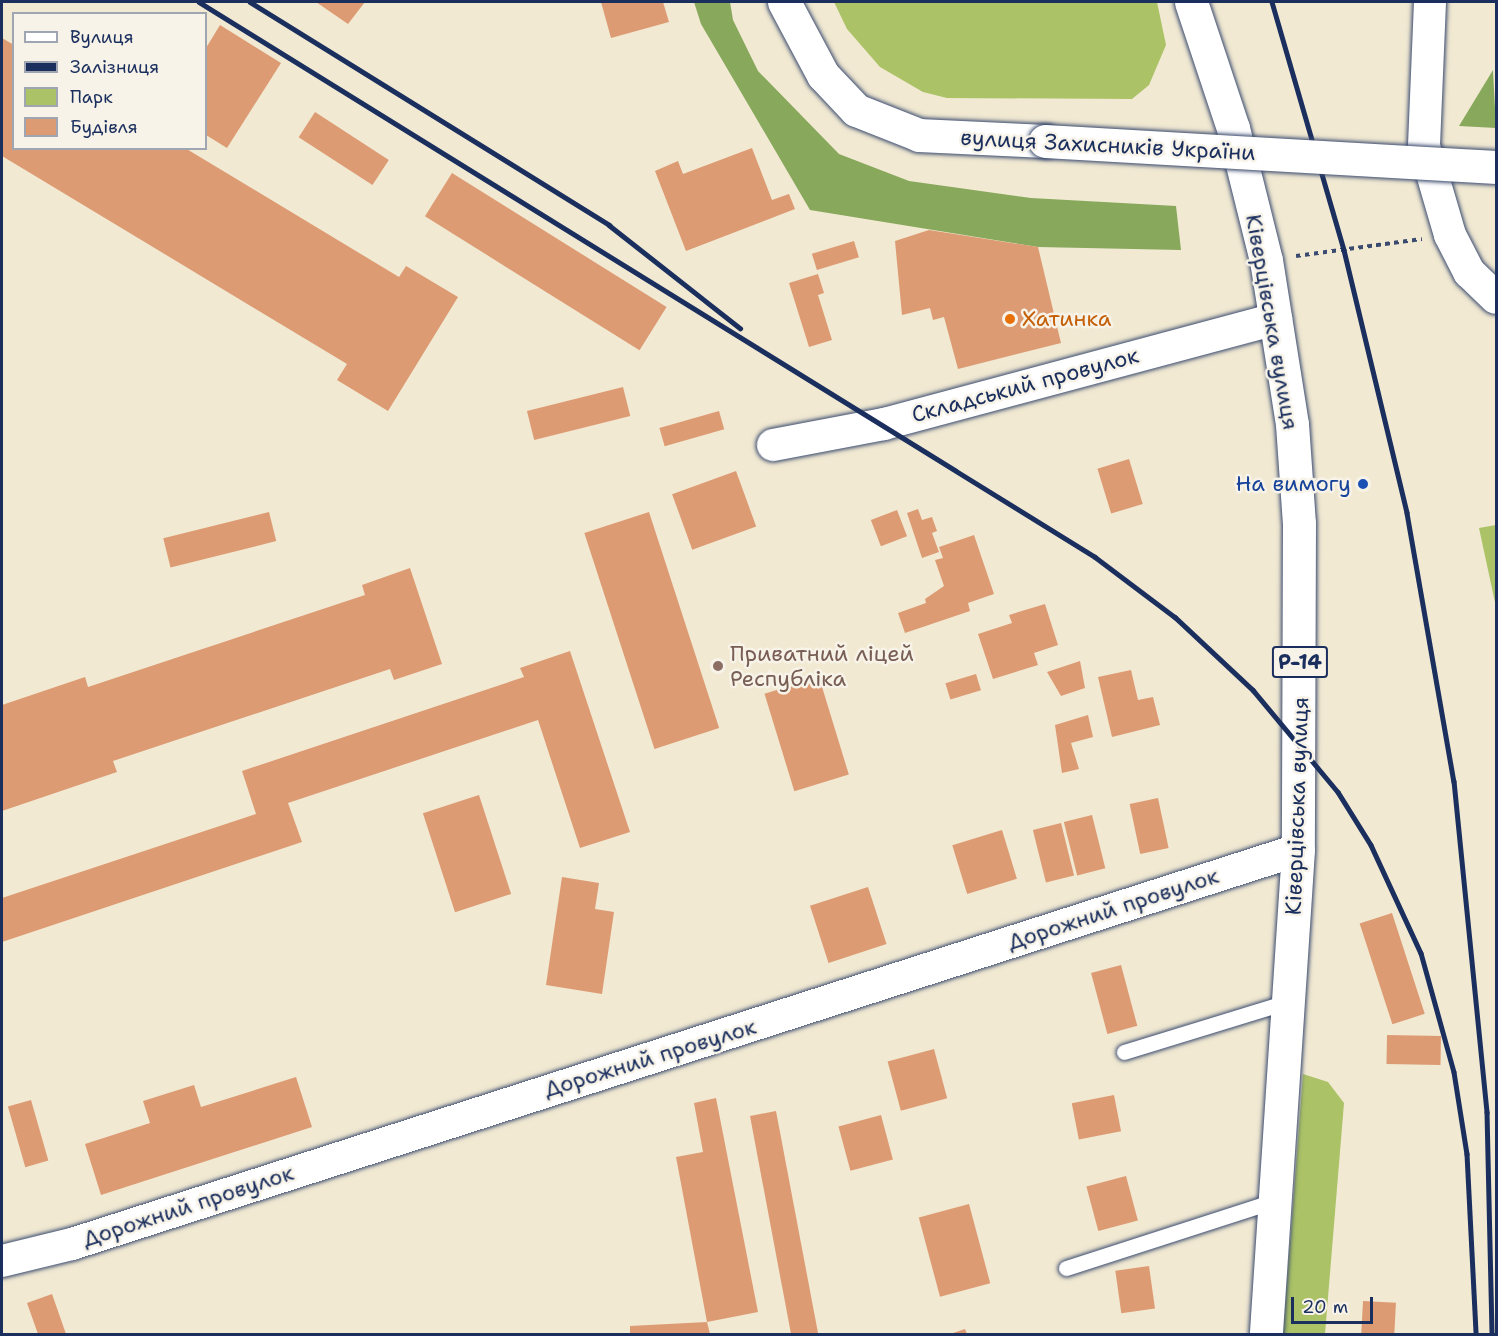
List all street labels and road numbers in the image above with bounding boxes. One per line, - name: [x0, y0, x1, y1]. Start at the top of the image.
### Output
- street label: вулиця Захисників України: [960, 124, 1256, 166]
- street label: Ківерцівська вулиця: [1240, 212, 1304, 432]
- street label: Складський провулок: [909, 342, 1141, 428]
- road number: Р-14: [1272, 644, 1328, 680]
- street label: Ківерцівська вулиця: [1280, 696, 1314, 916]
- street label: Дорожний провулок: [1004, 862, 1222, 956]
- street label: Дорожний провулок: [541, 1013, 759, 1103]
- street label: Дорожний провулок: [79, 1159, 297, 1253]

